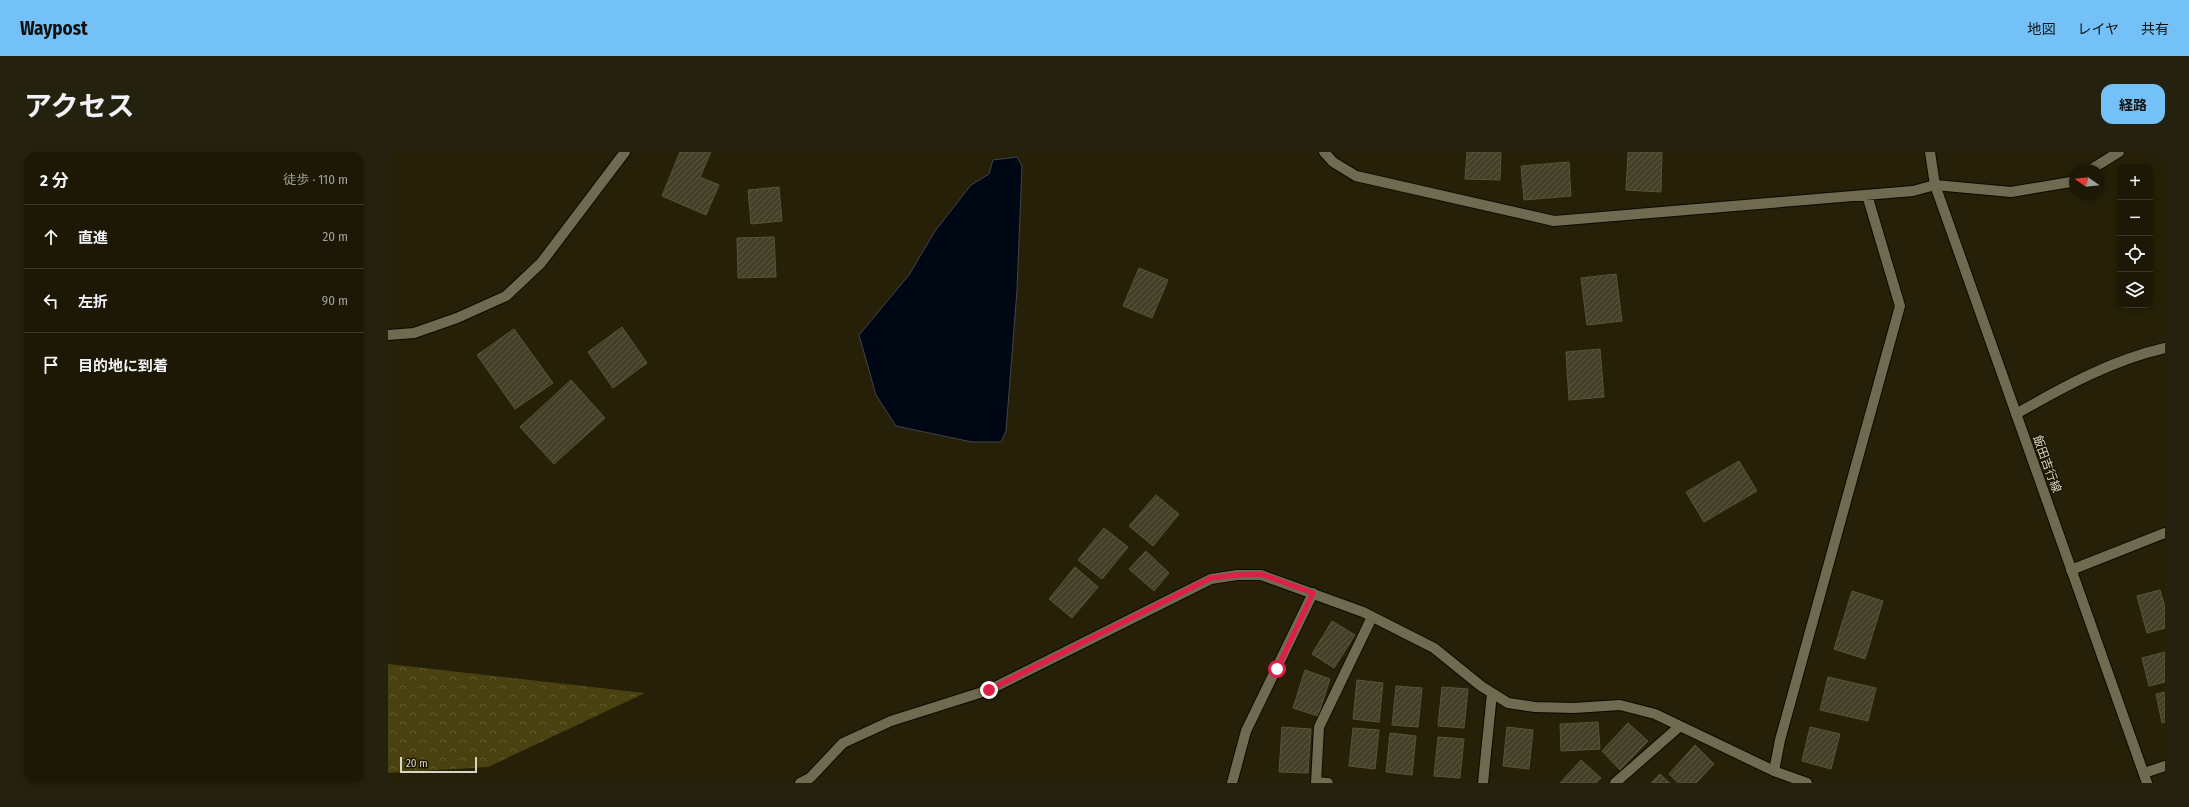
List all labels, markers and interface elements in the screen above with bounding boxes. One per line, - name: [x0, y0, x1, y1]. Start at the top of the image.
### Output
- text: Waypost: [20, 17, 88, 40]
- text: 地図: [2027, 21, 2055, 38]
- text: レイヤ: [2077, 21, 2119, 38]
- text: 共有: [2141, 21, 2169, 38]
- button: 経路: [2101, 84, 2165, 124]
- text: アクセス: [24, 90, 135, 123]
- north arrow: [2069, 164, 2105, 200]
- map controls: [2117, 164, 2153, 308]
- button: +: [2117, 164, 2153, 200]
- text: 2 分: [40, 170, 68, 191]
- text: 徒歩 · 110 m: [283, 172, 348, 187]
- button: −: [2117, 200, 2153, 236]
- icon: ahead: [40, 226, 62, 248]
- text: 直進: [78, 229, 108, 247]
- text: 20 m: [322, 229, 348, 244]
- button: locate: [2117, 236, 2153, 272]
- button: layers: [2117, 272, 2153, 308]
- icon: left: [40, 290, 62, 312]
- text: 左折: [78, 293, 108, 311]
- text: 90 m: [322, 293, 348, 308]
- icon: arrive: [40, 354, 62, 376]
- text: 目的地に到着: [78, 357, 168, 375]
- street label: 飯田吉行線: [2030, 433, 2064, 495]
- route start: [1268, 660, 1286, 678]
- route end: [980, 681, 998, 699]
- scale bar: [400, 755, 477, 774]
- text: 20 m: [406, 757, 428, 770]

